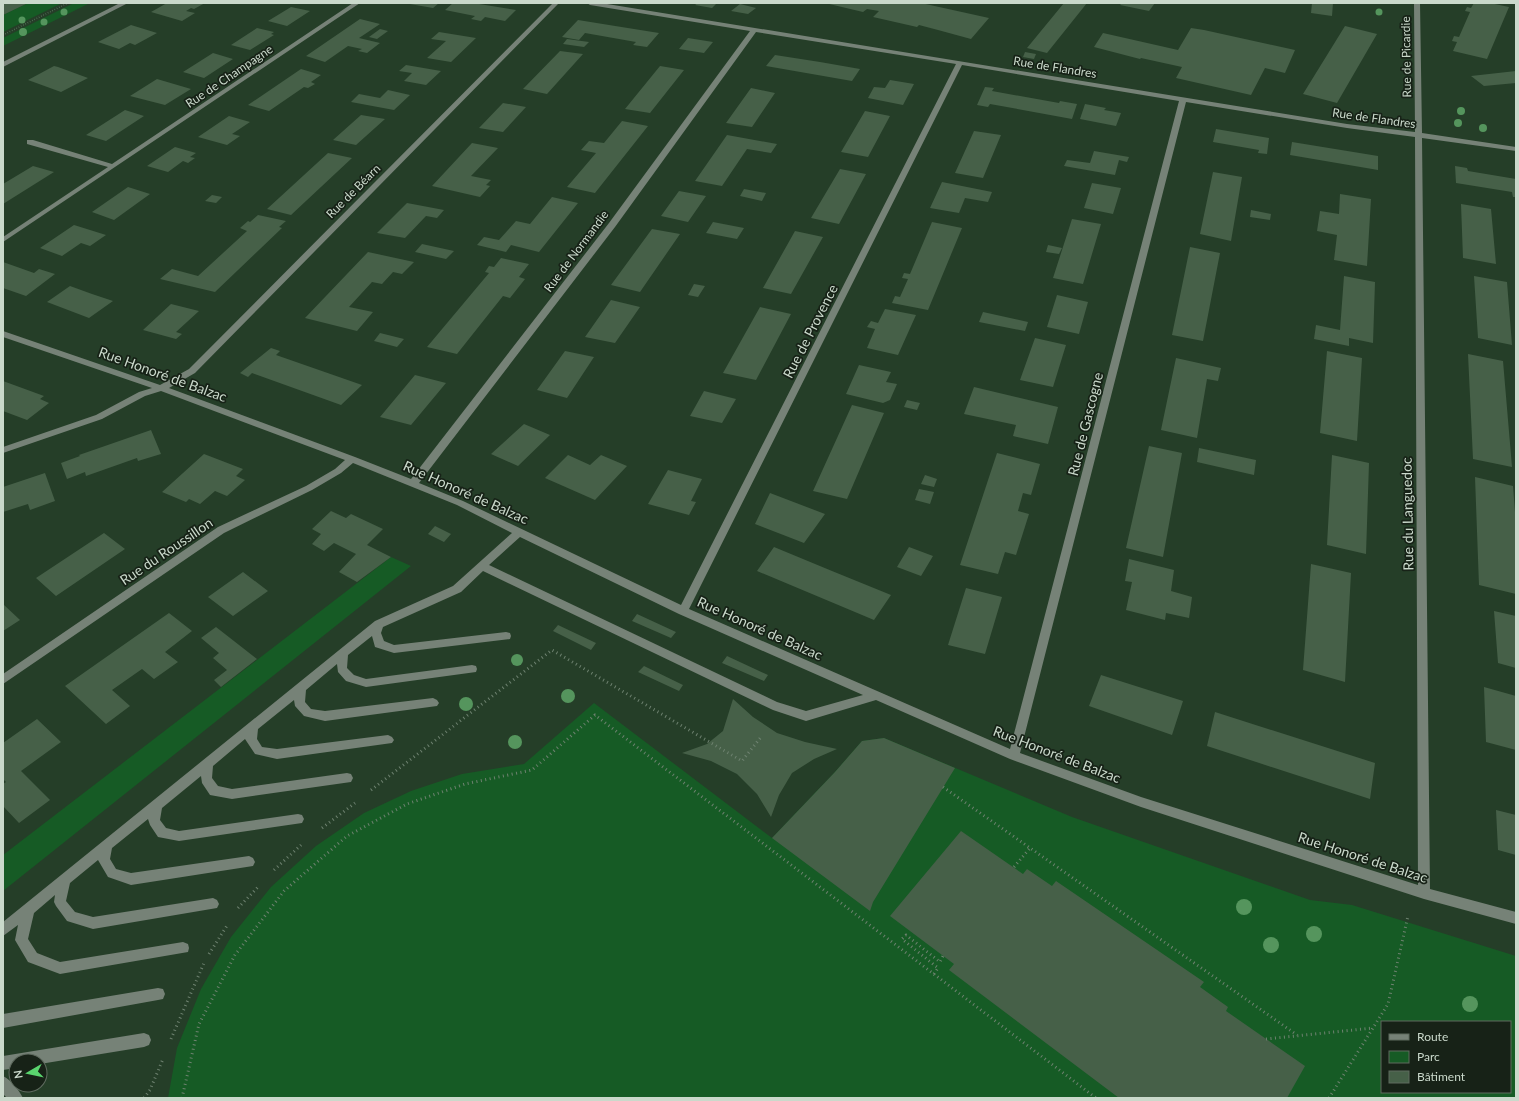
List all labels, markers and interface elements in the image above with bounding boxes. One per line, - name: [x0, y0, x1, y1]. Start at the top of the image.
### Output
- street label: Rue de Picardie: [1398, 16, 1414, 98]
- street label: Rue de Champagne: [183, 41, 275, 111]
- street label: Rue de Flandres: [1012, 53, 1098, 81]
- street label: Rue de Flandres: [1331, 105, 1417, 131]
- street label: Rue de Béarn: [323, 161, 383, 221]
- street label: Rue de Normandie: [540, 207, 612, 295]
- street label: Rue de Provence: [779, 281, 841, 381]
- street label: Rue Honoré de Balzac: [97, 343, 230, 405]
- street label: Rue de Gascogne: [1064, 370, 1106, 478]
- street label: Rue Honoré de Balzac: [401, 457, 531, 527]
- street label: Rue du Languedoc: [1398, 457, 1416, 571]
- street label: Rue du Roussillon: [116, 514, 216, 588]
- street label: Rue Honoré de Balzac: [695, 593, 825, 663]
- street label: Rue Honoré de Balzac: [991, 722, 1123, 786]
- street label: Rue Honoré de Balzac: [1296, 828, 1430, 886]
- legend: [1381, 1021, 1511, 1093]
- text: Route: [1417, 1029, 1448, 1044]
- text: Parc: [1417, 1049, 1440, 1064]
- north arrow: [8, 1053, 48, 1093]
- text: N: [11, 1069, 25, 1080]
- text: Bâtiment: [1417, 1069, 1466, 1084]

